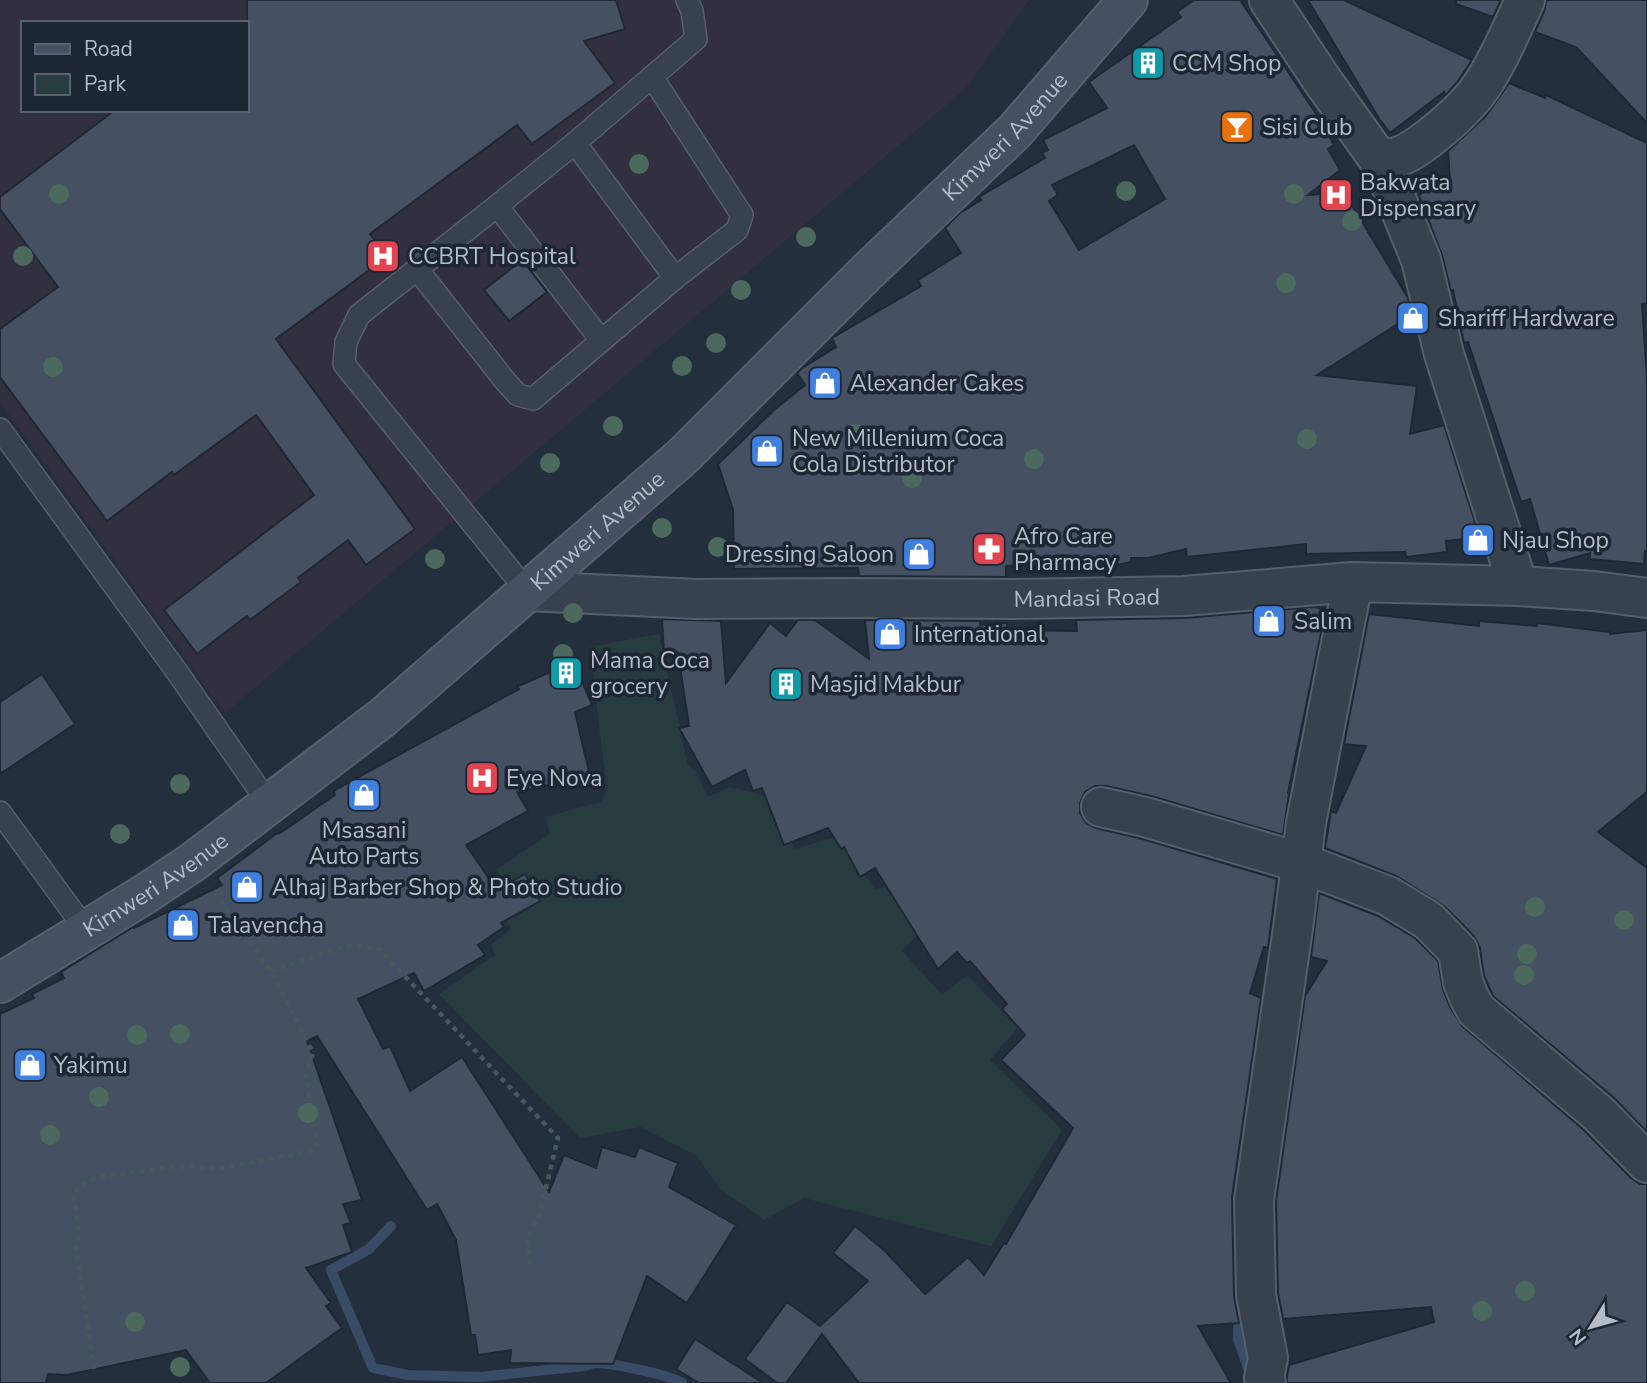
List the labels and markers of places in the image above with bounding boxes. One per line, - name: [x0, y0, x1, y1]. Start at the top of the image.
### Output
- building icon: CCM Shop: [1129, 44, 1167, 82]
- place label: CCM Shop: [1172, 48, 1281, 79]
- bar icon: Sisi Club: [1218, 108, 1256, 146]
- place label: Sisi Club: [1262, 112, 1352, 143]
- place label: Bakwata Dispensary: [1360, 167, 1476, 224]
- hospital icon: Bakwata Dispensary: [1317, 176, 1355, 214]
- hospital icon: CCBRT Hospital: [364, 237, 402, 275]
- place label: CCBRT Hospital: [408, 241, 576, 272]
- shop icon: Shariff Hardware: [1394, 299, 1432, 337]
- place label: Shariff Hardware: [1438, 303, 1615, 334]
- shop icon: Alexander Cakes: [806, 364, 844, 402]
- place label: Alexander Cakes: [850, 368, 1024, 399]
- place label: New Millenium Coca Cola Distributor: [792, 423, 1004, 480]
- shop icon: New Millenium Coca Cola Distributor: [748, 432, 786, 470]
- place label: Afro Care Pharmacy: [1014, 521, 1117, 578]
- shop icon: Njau Shop: [1459, 521, 1497, 559]
- place label: Njau Shop: [1502, 525, 1609, 556]
- pharmacy icon: Afro Care Pharmacy: [970, 530, 1008, 568]
- shop icon: Dressing Saloon: [900, 535, 938, 573]
- place label: Dressing Saloon: [725, 539, 894, 570]
- shop icon: Salim: [1250, 602, 1288, 640]
- place label: Salim: [1294, 606, 1352, 637]
- shop icon: International: [871, 615, 909, 653]
- place label: International: [914, 619, 1045, 650]
- place label: Mama Coca grocery: [590, 645, 710, 702]
- building icon: Mama Coca grocery: [547, 654, 585, 692]
- building icon: Masjid Makbur: [767, 665, 805, 703]
- place label: Masjid Makbur: [810, 669, 962, 700]
- hospital icon: Eye Nova: [463, 759, 501, 797]
- place label: Eye Nova: [506, 763, 602, 794]
- shop icon: Msasani Auto Parts: [345, 776, 383, 814]
- place label: Msasani Auto Parts: [309, 815, 419, 872]
- shop icon: Alhaj Barber Shop & Photo Studio: [228, 868, 266, 906]
- place label: Alhaj Barber Shop & Photo Studio: [272, 872, 623, 903]
- shop icon: Talavencha: [164, 906, 202, 944]
- place label: Talavencha: [208, 910, 324, 941]
- shop icon: Yakimu: [11, 1046, 49, 1084]
- place label: Yakimu: [53, 1050, 128, 1081]

